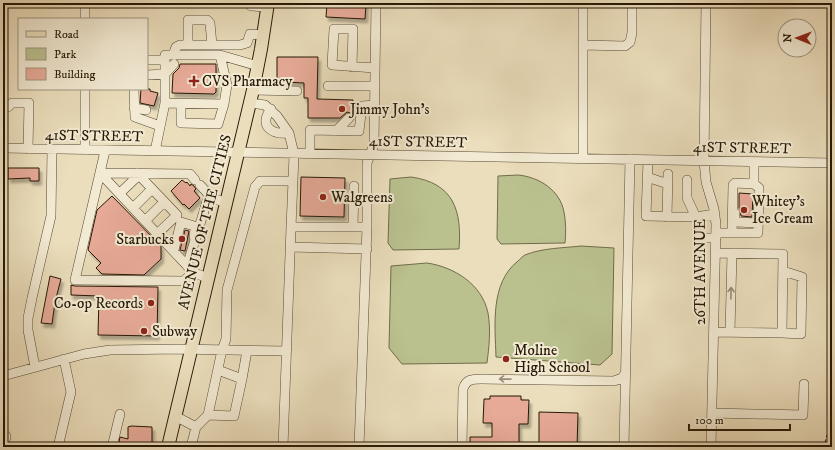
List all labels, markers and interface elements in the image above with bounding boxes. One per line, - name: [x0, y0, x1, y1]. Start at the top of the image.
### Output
- legend: [18, 18, 148, 90]
- north arrow: [777, 18, 817, 58]
- text: Road: [54, 27, 79, 42]
- text: N: [781, 33, 795, 42]
- text: Park: [54, 47, 76, 62]
- text: Building: [54, 67, 95, 82]
- place label: CVS Pharmacy: [202, 72, 293, 91]
- marker: CVS Pharmacy: [189, 76, 199, 86]
- place label: Jimmy John's: [348, 100, 429, 119]
- marker: Jimmy John's: [337, 104, 347, 114]
- street label: 41ST STREET: [45, 126, 144, 146]
- street label: AVENUE OF THE CITIES: [174, 132, 236, 312]
- street label: 41ST STREET: [369, 132, 468, 152]
- street label: 41ST STREET: [693, 138, 792, 158]
- place label: Walgreens: [330, 188, 393, 207]
- marker: Walgreens: [318, 192, 328, 202]
- place label: Whitey's Ice Cream: [751, 192, 813, 228]
- marker: Whitey's Ice Cream: [739, 205, 749, 215]
- street label: 26TH AVENUE: [691, 219, 710, 325]
- place label: Starbucks: [116, 230, 174, 249]
- marker: Starbucks: [177, 234, 187, 244]
- one-way arrow: [727, 287, 735, 300]
- place label: Co-op Records: [54, 294, 143, 313]
- marker: Co-op Records: [146, 298, 156, 308]
- place label: Subway: [152, 322, 198, 341]
- marker: Subway: [139, 326, 149, 336]
- place label: Moline High School: [514, 341, 591, 377]
- marker: Moline High School: [501, 354, 511, 364]
- one-way arrow: [499, 375, 512, 383]
- scale bar: [689, 406, 790, 432]
- text: 100 m: [695, 413, 724, 428]

